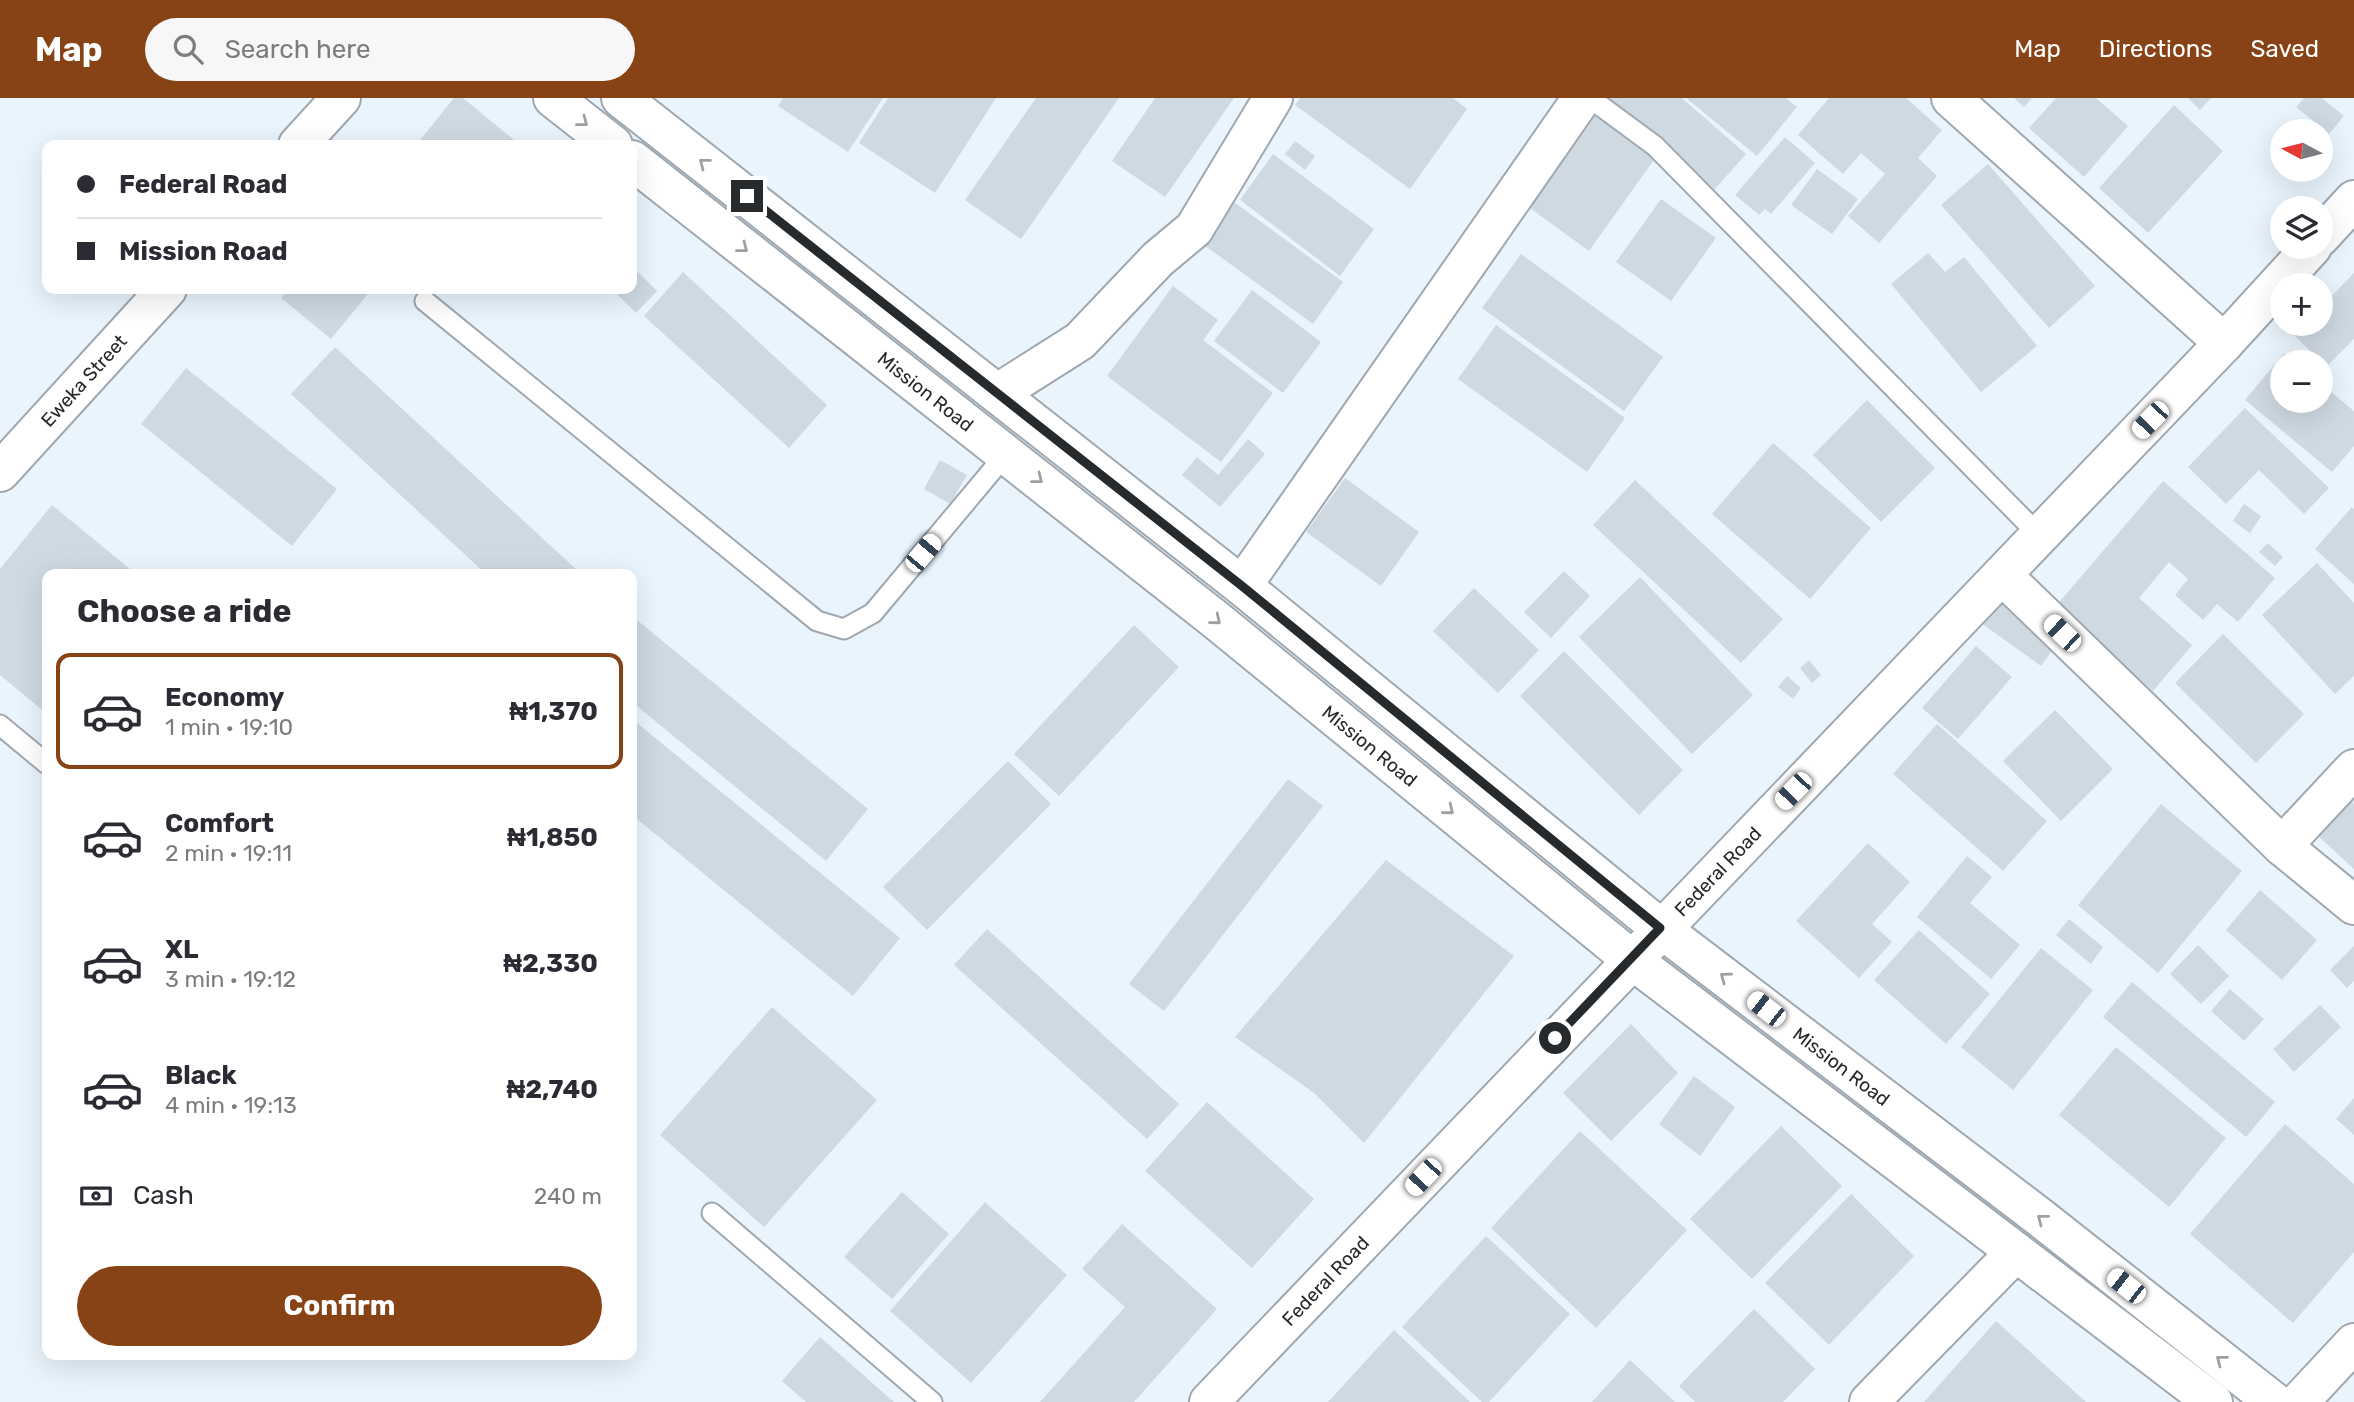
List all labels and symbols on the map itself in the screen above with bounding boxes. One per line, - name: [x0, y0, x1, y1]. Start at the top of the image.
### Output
- one-way arrow: [575, 113, 587, 126]
- north arrow: [2270, 119, 2333, 182]
- one-way arrow: [700, 159, 712, 172]
- route end: [731, 180, 763, 212]
- one-way arrow: [736, 239, 748, 252]
- street label: Eweka Street: [36, 329, 132, 432]
- street label: Mission Road: [873, 347, 978, 437]
- car: [2128, 398, 2173, 442]
- one-way arrow: [1030, 470, 1042, 483]
- car: [902, 530, 945, 576]
- car: [2040, 611, 2085, 655]
- one-way arrow: [1208, 612, 1221, 624]
- street label: Mission Road: [1317, 700, 1422, 792]
- car: [1771, 769, 1816, 813]
- one-way arrow: [1441, 802, 1454, 814]
- street label: Federal Road: [1670, 822, 1766, 921]
- one-way arrow: [1720, 973, 1732, 986]
- car: [1743, 988, 1790, 1030]
- route start: [1539, 1022, 1571, 1054]
- street label: Mission Road: [1788, 1022, 1894, 1111]
- car: [1401, 1154, 1446, 1200]
- one-way arrow: [2037, 1215, 2050, 1228]
- street label: Federal Road: [1277, 1231, 1374, 1331]
- car: [2103, 1265, 2150, 1307]
- one-way arrow: [2216, 1355, 2228, 1368]

